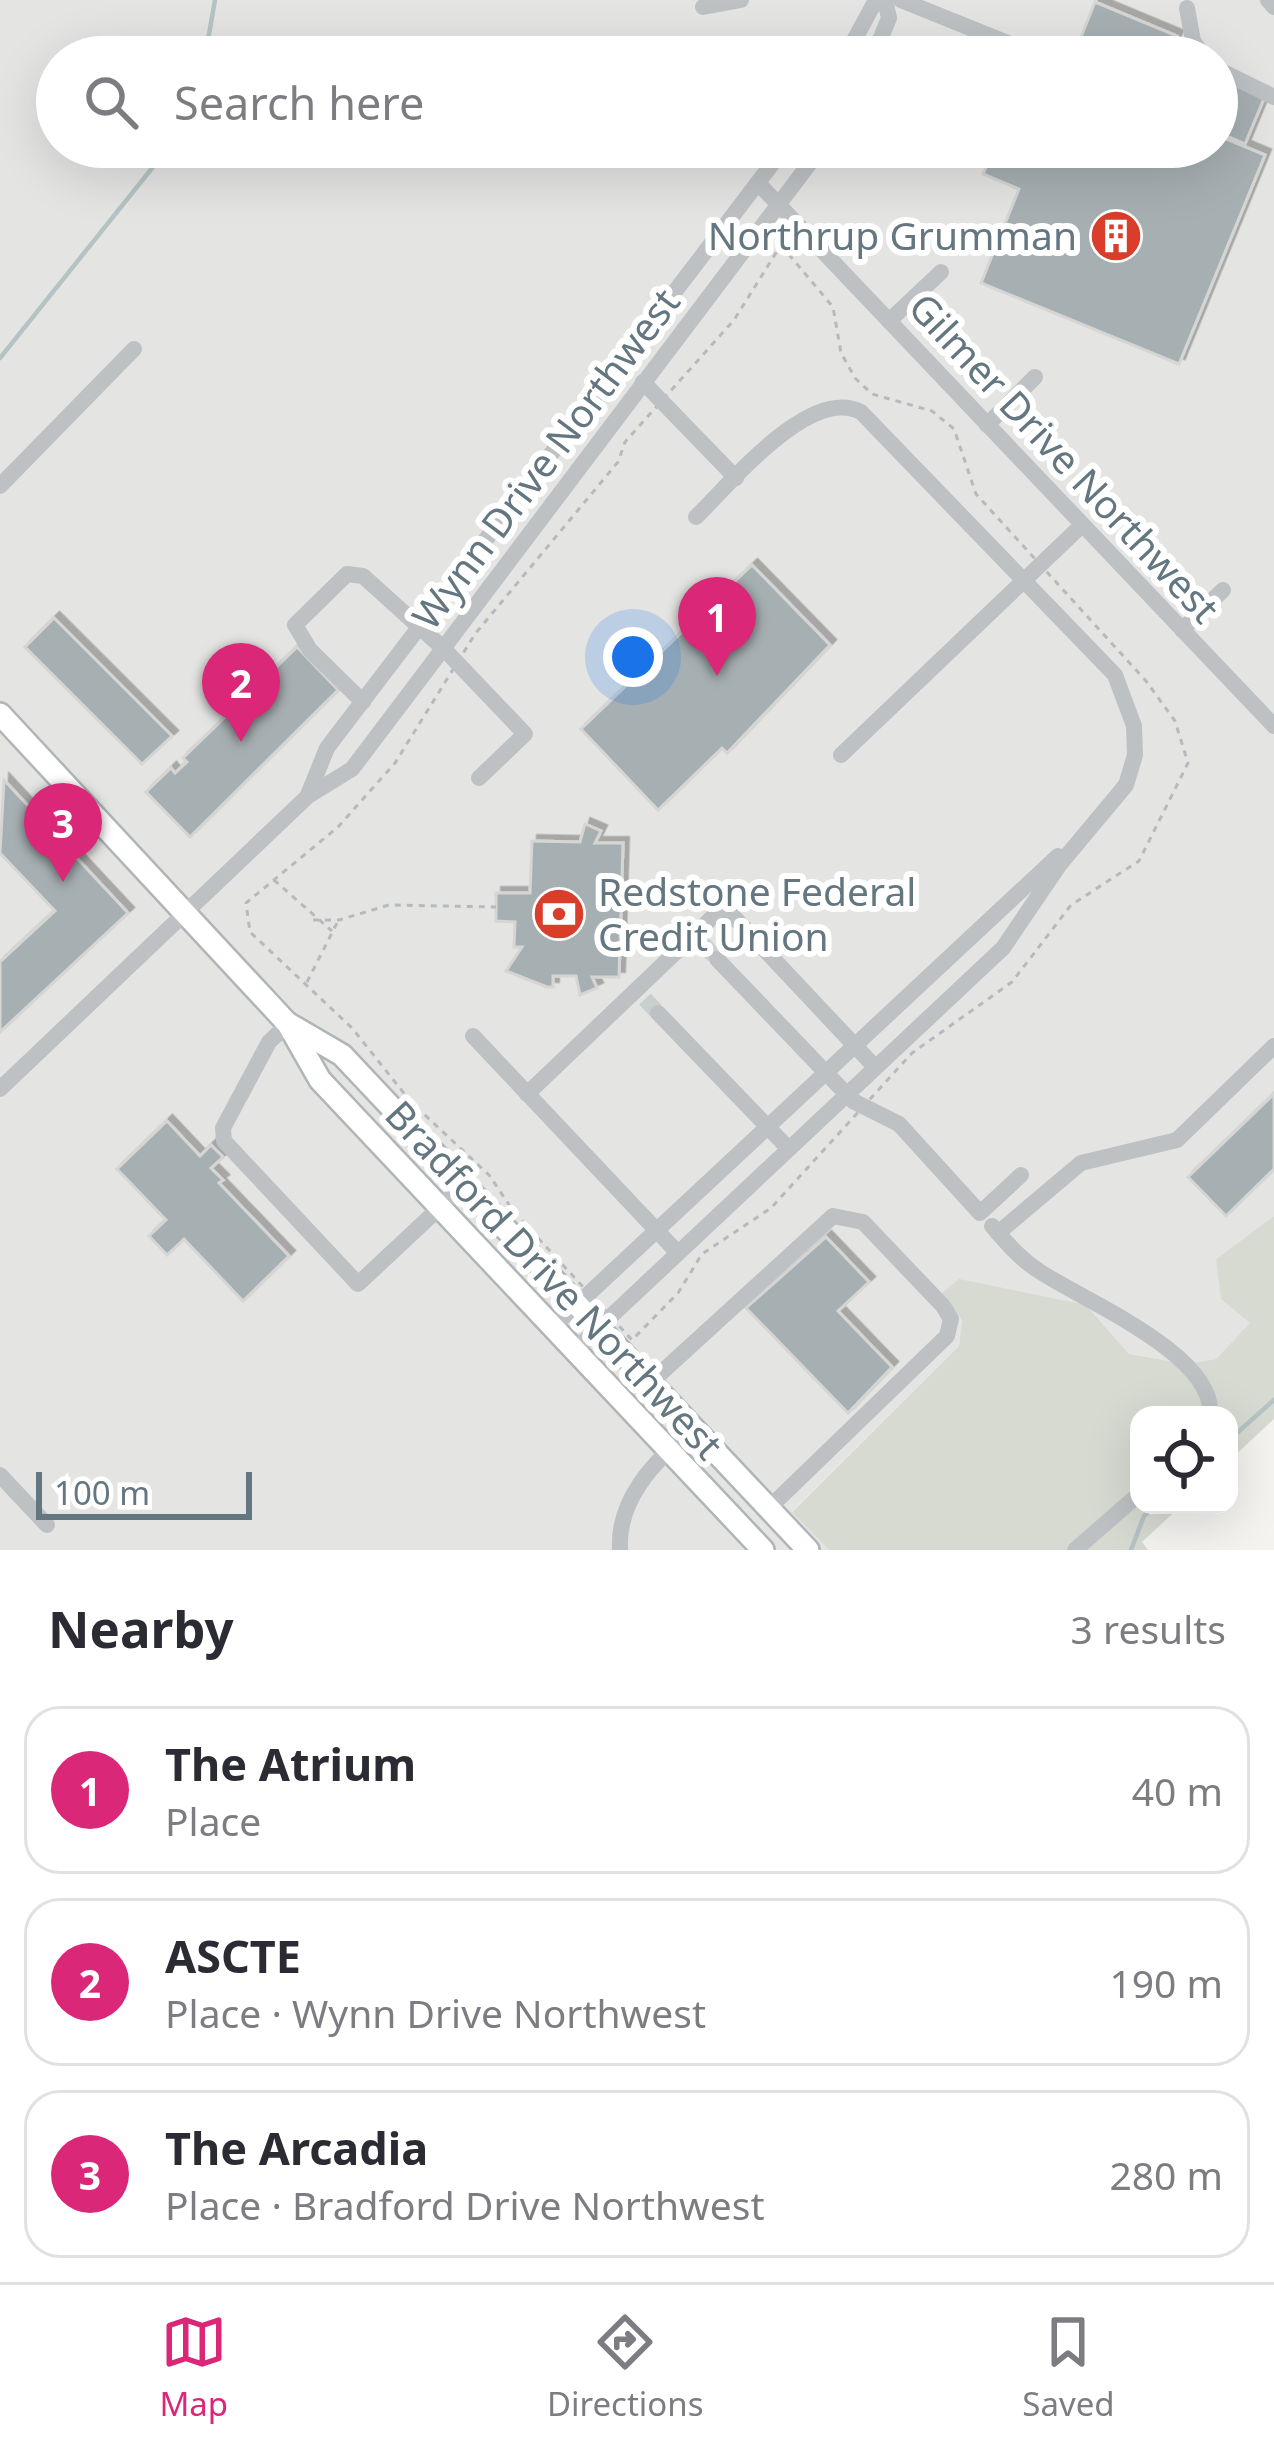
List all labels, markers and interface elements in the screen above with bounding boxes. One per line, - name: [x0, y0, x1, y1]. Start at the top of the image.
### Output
- search box: [36, 36, 1238, 168]
- icon: search: [78, 69, 144, 135]
- text: Search here: [174, 72, 424, 133]
- place label: Northrup Grumman: [708, 208, 1077, 261]
- building icon: Northrup Grumman: [1088, 208, 1144, 264]
- street label: Wynn Drive Northwest: [399, 277, 691, 639]
- street label: Gilmer Drive Northwest: [898, 281, 1232, 633]
- pin: 1: [678, 577, 756, 676]
- your location: [603, 627, 663, 687]
- pin: 2: [202, 643, 280, 742]
- pin: 3: [24, 783, 102, 882]
- place label: Redstone Federal Credit Union: [598, 864, 916, 962]
- bank icon: Redstone Federal Credit Union: [531, 886, 587, 942]
- street label: Bradford Drive Northwest: [375, 1088, 736, 1470]
- map controls: [1130, 1406, 1238, 1514]
- button: locate: [1130, 1406, 1238, 1514]
- scale bar: [36, 1466, 252, 1519]
- text: 100 m: [54, 1470, 150, 1515]
- text: Nearby: [48, 1593, 234, 1663]
- text: 3 results: [1071, 1602, 1226, 1655]
- text: The Atrium: [165, 1733, 416, 1794]
- text: 1: [79, 1764, 101, 1817]
- text: 40 m: [1132, 1764, 1223, 1817]
- text: Place: [165, 1794, 261, 1847]
- text: ASCTE: [165, 1925, 301, 1986]
- text: 2: [79, 1956, 101, 2009]
- text: 190 m: [1109, 1956, 1223, 2009]
- text: Place · Wynn Drive Northwest: [165, 1986, 706, 2039]
- text: The Arcadia: [165, 2117, 428, 2178]
- text: 3: [79, 2148, 101, 2201]
- text: 280 m: [1109, 2148, 1223, 2201]
- text: Place · Bradford Drive Northwest: [165, 2178, 765, 2231]
- tab: Map: [159, 2309, 228, 2426]
- tab: Directions: [547, 2309, 704, 2426]
- tab: Saved: [1022, 2309, 1115, 2426]

